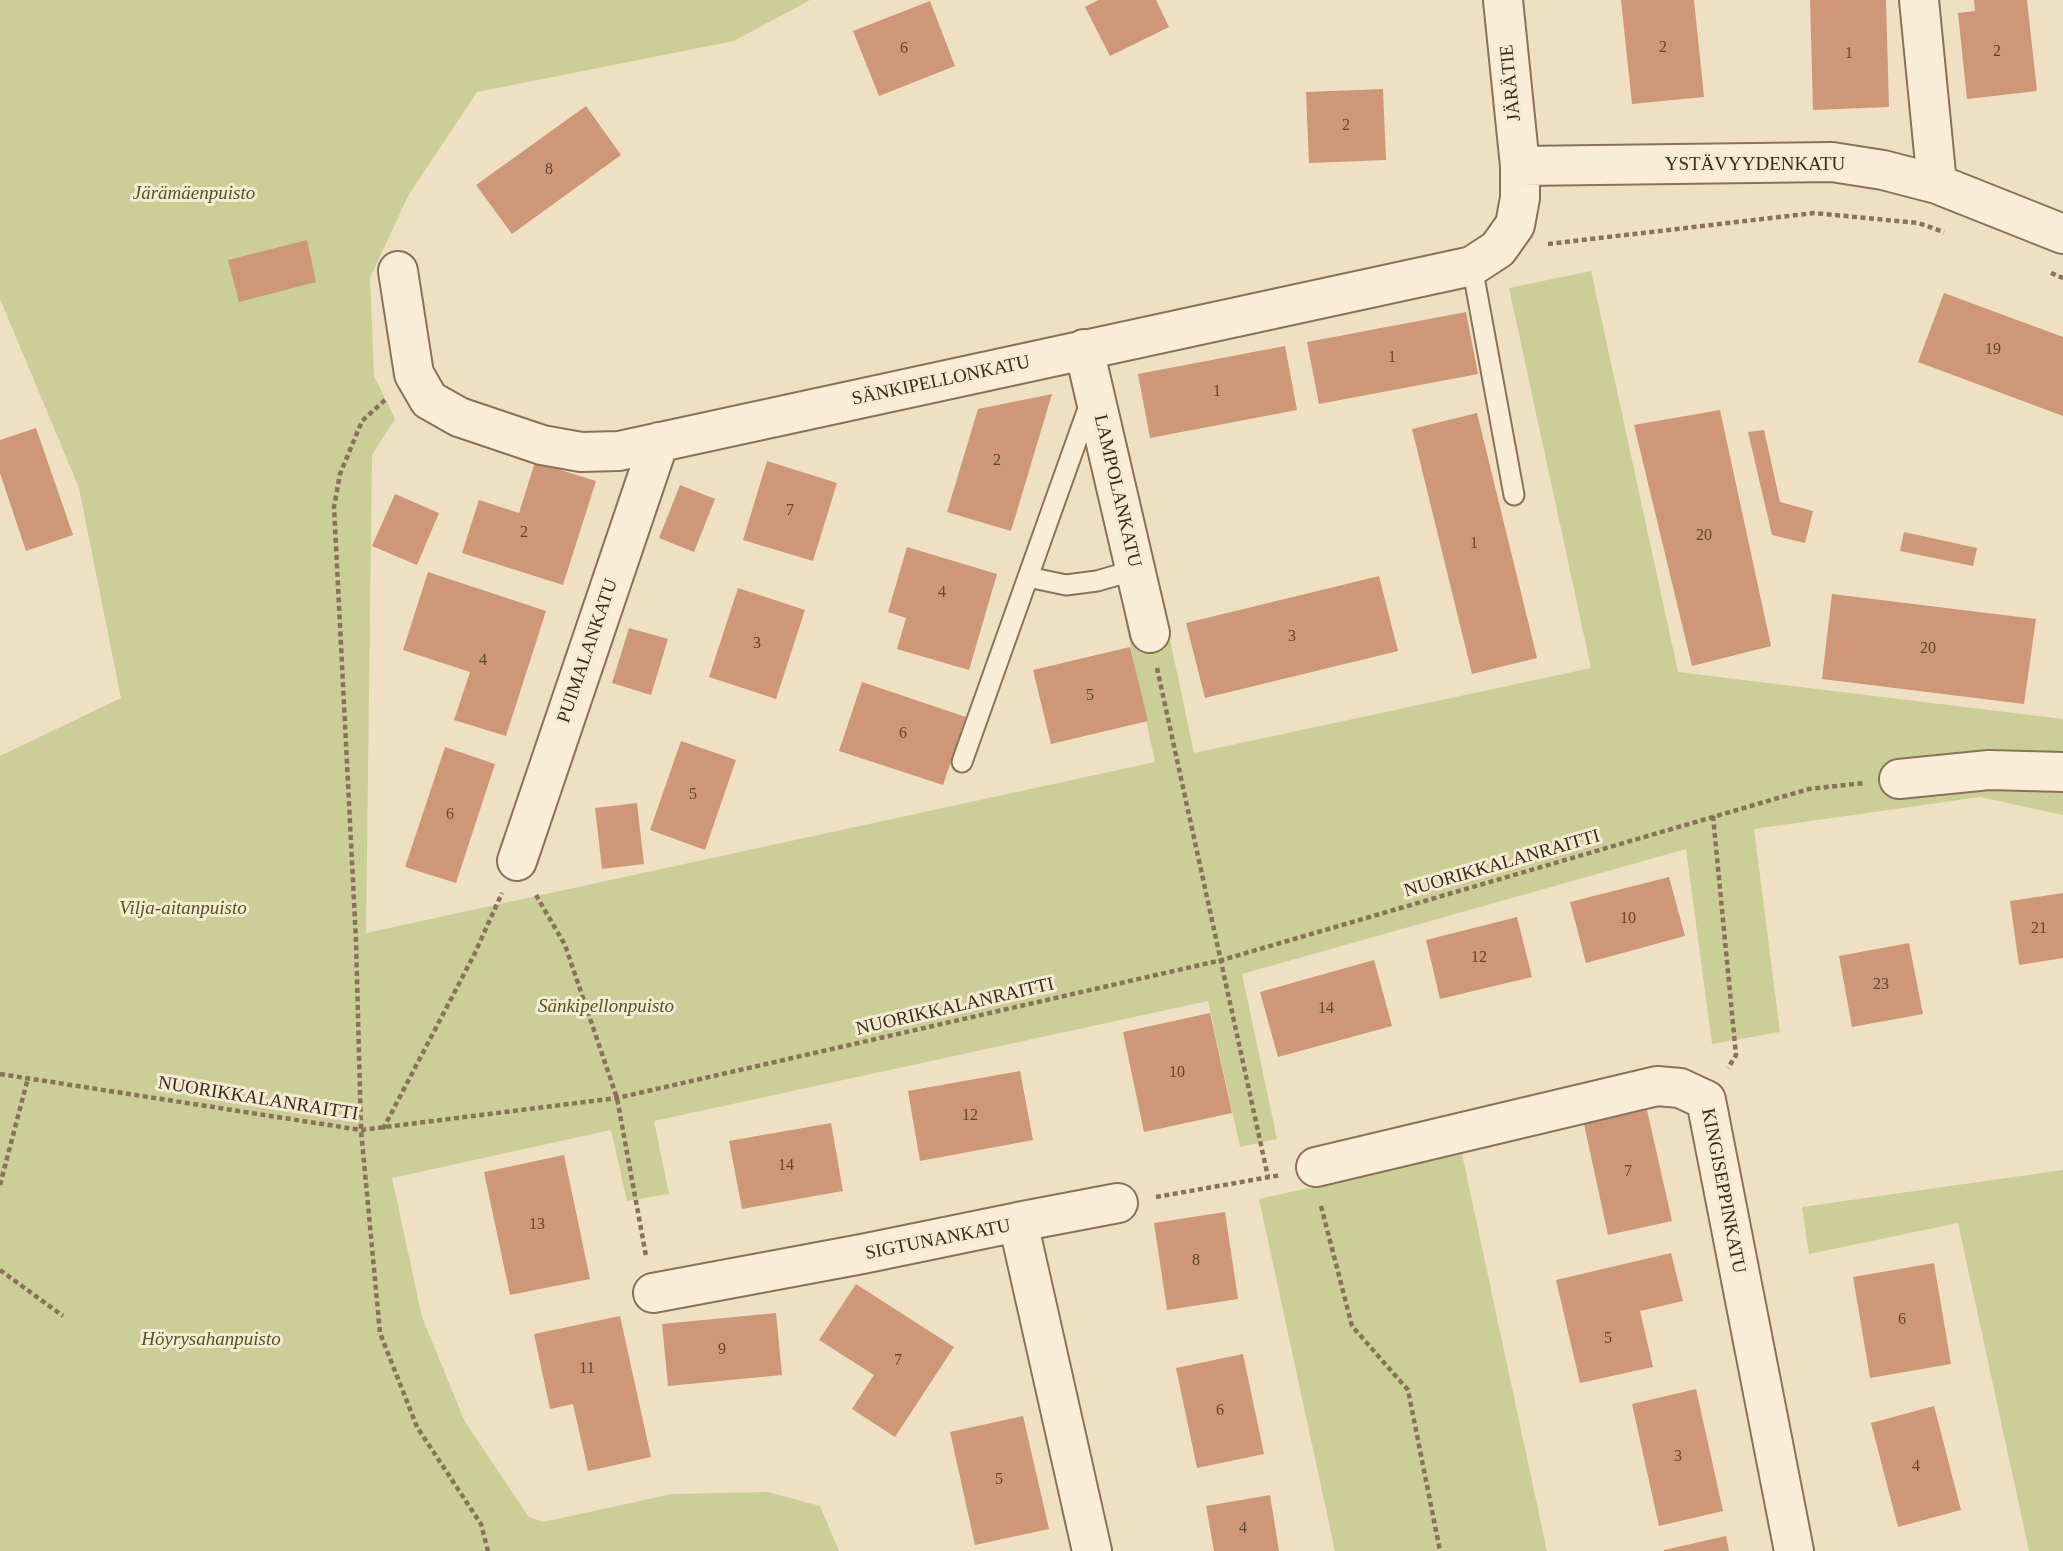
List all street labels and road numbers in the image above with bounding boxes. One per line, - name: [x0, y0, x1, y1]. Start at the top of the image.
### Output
- street label: JÄRÄTIE: [1496, 43, 1526, 123]
- street label: YSTÄVYYDENKATU: [1665, 154, 1845, 176]
- street label: SÄNKIPELLONKATU: [850, 351, 1032, 411]
- street label: LAMPOLANKATU: [1088, 412, 1146, 570]
- street label: PUIMALANKATU: [553, 576, 623, 726]
- street label: NUORIKKALANRAITTI: [1401, 825, 1603, 903]
- street label: NUORIKKALANRAITTI: [854, 973, 1056, 1041]
- street label: NUORIKKALANRAITTI: [156, 1072, 360, 1126]
- street label: KINGISEPPINKATU: [1696, 1106, 1750, 1276]
- street label: SIGTUNANKATU: [863, 1215, 1013, 1265]

